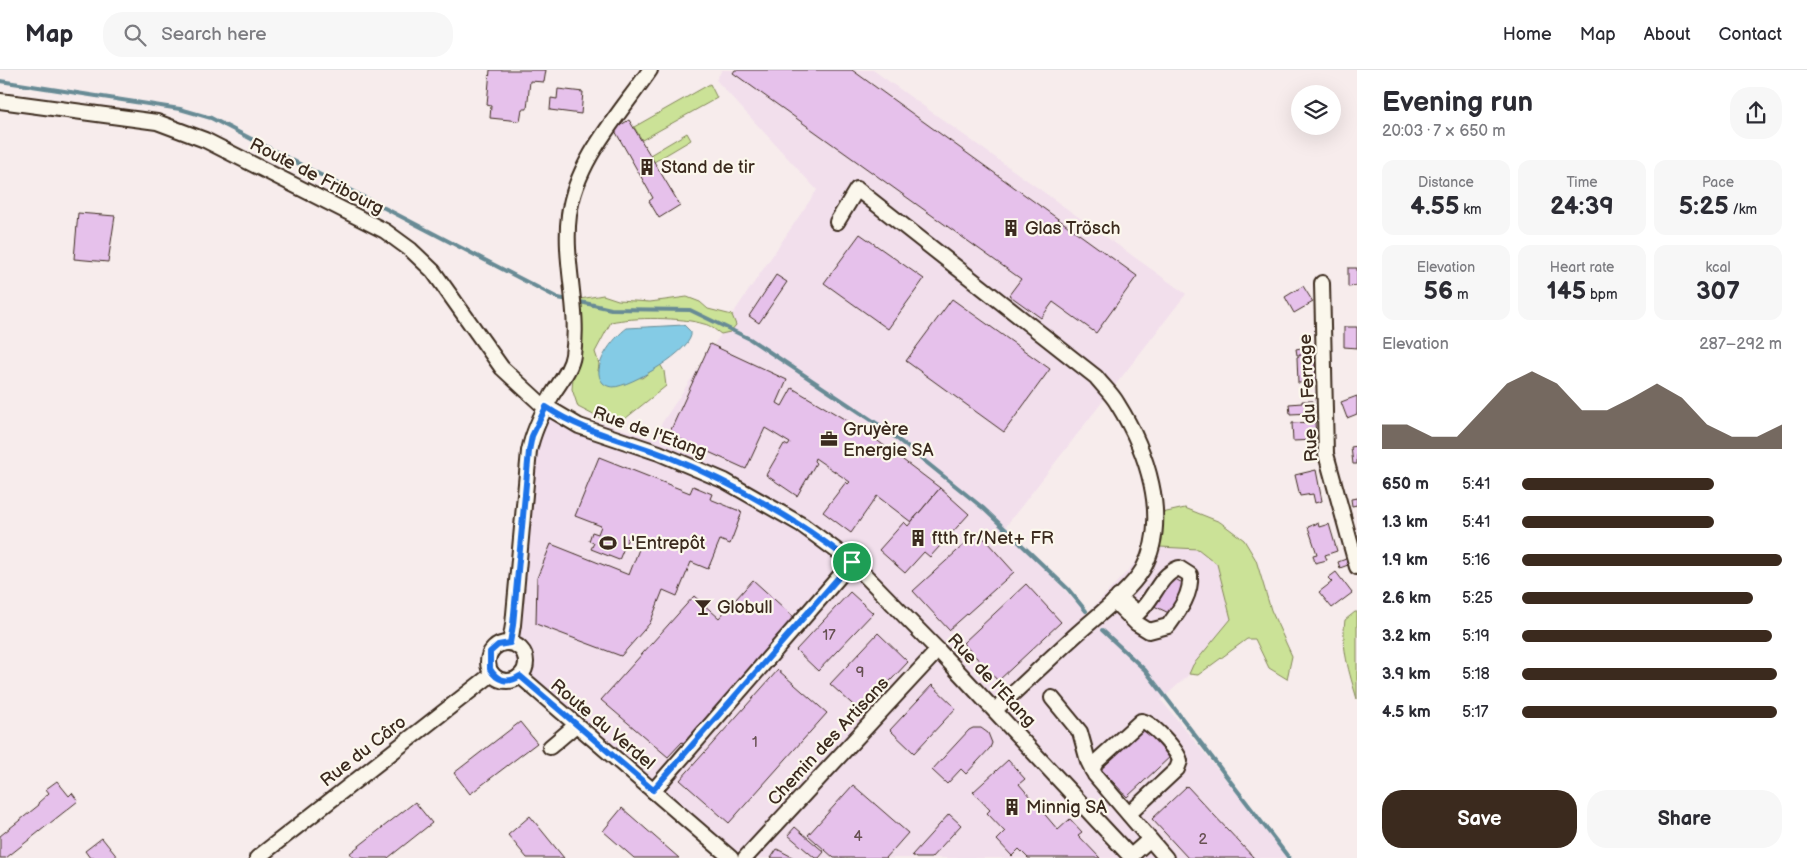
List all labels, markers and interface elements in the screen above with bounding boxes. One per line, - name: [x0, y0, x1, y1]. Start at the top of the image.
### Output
- search box: [103, 12, 453, 57]
- text: Map: [25, 20, 73, 49]
- icon: search: [121, 21, 149, 49]
- text: Search here: [161, 23, 267, 46]
- text: Home: [1503, 24, 1552, 45]
- text: Map: [1580, 24, 1616, 45]
- text: About: [1644, 24, 1691, 45]
- text: Contact: [1719, 24, 1782, 45]
- map controls: [1291, 85, 1341, 135]
- button: layers: [1291, 85, 1341, 135]
- text: Evening run: [1382, 86, 1533, 119]
- button: share: [1730, 87, 1782, 139]
- text: 20:03 · 7 × 650 m: [1382, 122, 1505, 141]
- street label: Route de Fribourg: [246, 134, 387, 219]
- building icon: Stand de tir: [637, 157, 657, 177]
- place label: Stand de tir: [661, 157, 755, 178]
- text: Distance: [1418, 174, 1474, 191]
- text: Time: [1566, 174, 1598, 191]
- text: Pace: [1702, 174, 1734, 191]
- text: 4.55: [1410, 191, 1459, 222]
- text: 24:39: [1550, 191, 1614, 222]
- text: 5:25: [1679, 191, 1729, 222]
- text: km: [1459, 201, 1482, 218]
- text: /km: [1729, 201, 1757, 218]
- building icon: Glas Trösch: [1001, 218, 1021, 238]
- place label: Glas Trösch: [1025, 218, 1120, 239]
- text: Elevation: [1417, 259, 1475, 276]
- text: Heart rate: [1550, 259, 1614, 276]
- text: kcal: [1705, 259, 1731, 276]
- text: 56: [1424, 276, 1453, 307]
- text: 145: [1546, 276, 1586, 307]
- text: 307: [1696, 276, 1740, 307]
- text: m: [1453, 286, 1468, 303]
- text: bpm: [1586, 286, 1618, 303]
- street label: Rue du Ferrage: [1295, 333, 1322, 463]
- text: Elevation: [1382, 335, 1449, 354]
- text: 287–292 m: [1699, 335, 1782, 354]
- street label: Rue de l'Etang: [590, 402, 710, 463]
- place label: Gruyère Energie SA: [843, 419, 934, 461]
- office icon: Gruyère Energie SA: [819, 429, 839, 449]
- text: 650 m: [1382, 475, 1429, 494]
- text: 5:41: [1462, 475, 1490, 494]
- text: 1.3 km: [1382, 513, 1428, 532]
- text: 5:41: [1462, 513, 1490, 532]
- building icon: ftth fr/Net+ FR: [908, 528, 928, 548]
- place label: ftth fr/Net+ FR: [932, 528, 1054, 549]
- sports icon: L'Entrepôt: [598, 533, 618, 553]
- place label: L'Entrepôt: [622, 533, 706, 554]
- pin: [831, 541, 873, 583]
- icon: arrive: [838, 548, 866, 576]
- text: 1.9 km: [1382, 551, 1428, 570]
- text: 5:16: [1462, 551, 1490, 570]
- text: 2.6 km: [1382, 589, 1431, 608]
- text: 5:25: [1462, 589, 1493, 608]
- bar icon: Globull: [693, 597, 713, 617]
- place label: Globull: [717, 597, 773, 618]
- house number: 17: [822, 626, 836, 645]
- text: 3.2 km: [1382, 627, 1431, 646]
- text: 5:19: [1462, 627, 1490, 646]
- street label: Rue de l'Etang: [943, 629, 1040, 731]
- house number: 9: [856, 663, 864, 682]
- text: 3.9 km: [1382, 665, 1431, 684]
- text: 5:18: [1462, 665, 1490, 684]
- street label: Chemin des Artisans: [763, 673, 893, 810]
- street label: Route du Verdel: [546, 675, 659, 774]
- text: 4.5 km: [1382, 703, 1431, 722]
- text: 5:17: [1462, 703, 1488, 722]
- street label: Rue du Câro: [316, 711, 410, 791]
- house number: 1: [752, 733, 758, 752]
- button: Save: [1382, 790, 1577, 848]
- button: Share: [1587, 790, 1782, 848]
- building icon: Minnig SA: [1002, 797, 1022, 817]
- place label: Minnig SA: [1026, 797, 1107, 818]
- house number: 4: [853, 827, 863, 846]
- house number: 2: [1199, 830, 1208, 849]

